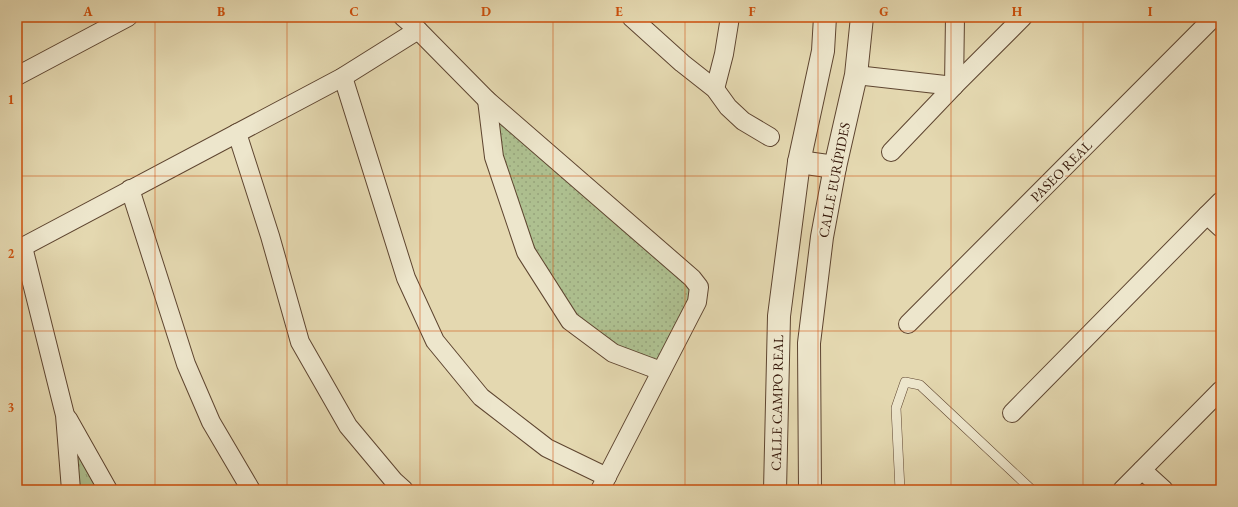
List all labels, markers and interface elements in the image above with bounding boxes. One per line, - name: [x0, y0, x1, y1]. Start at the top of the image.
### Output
- text: A: [82, 3, 93, 20]
- text: B: [217, 3, 225, 20]
- text: C: [349, 3, 359, 20]
- text: D: [481, 3, 491, 20]
- text: E: [615, 3, 623, 20]
- text: F: [748, 3, 756, 20]
- text: G: [879, 3, 889, 20]
- text: H: [1012, 3, 1023, 20]
- text: I: [1148, 3, 1153, 20]
- text: 1: [8, 91, 15, 108]
- street label: CALLE EURÍPIDES: [814, 121, 854, 239]
- street label: PASEO REAL: [1026, 136, 1096, 206]
- text: 2: [8, 245, 15, 262]
- street label: CALLE CAMPO REAL: [767, 334, 787, 471]
- text: 3: [8, 399, 15, 416]

